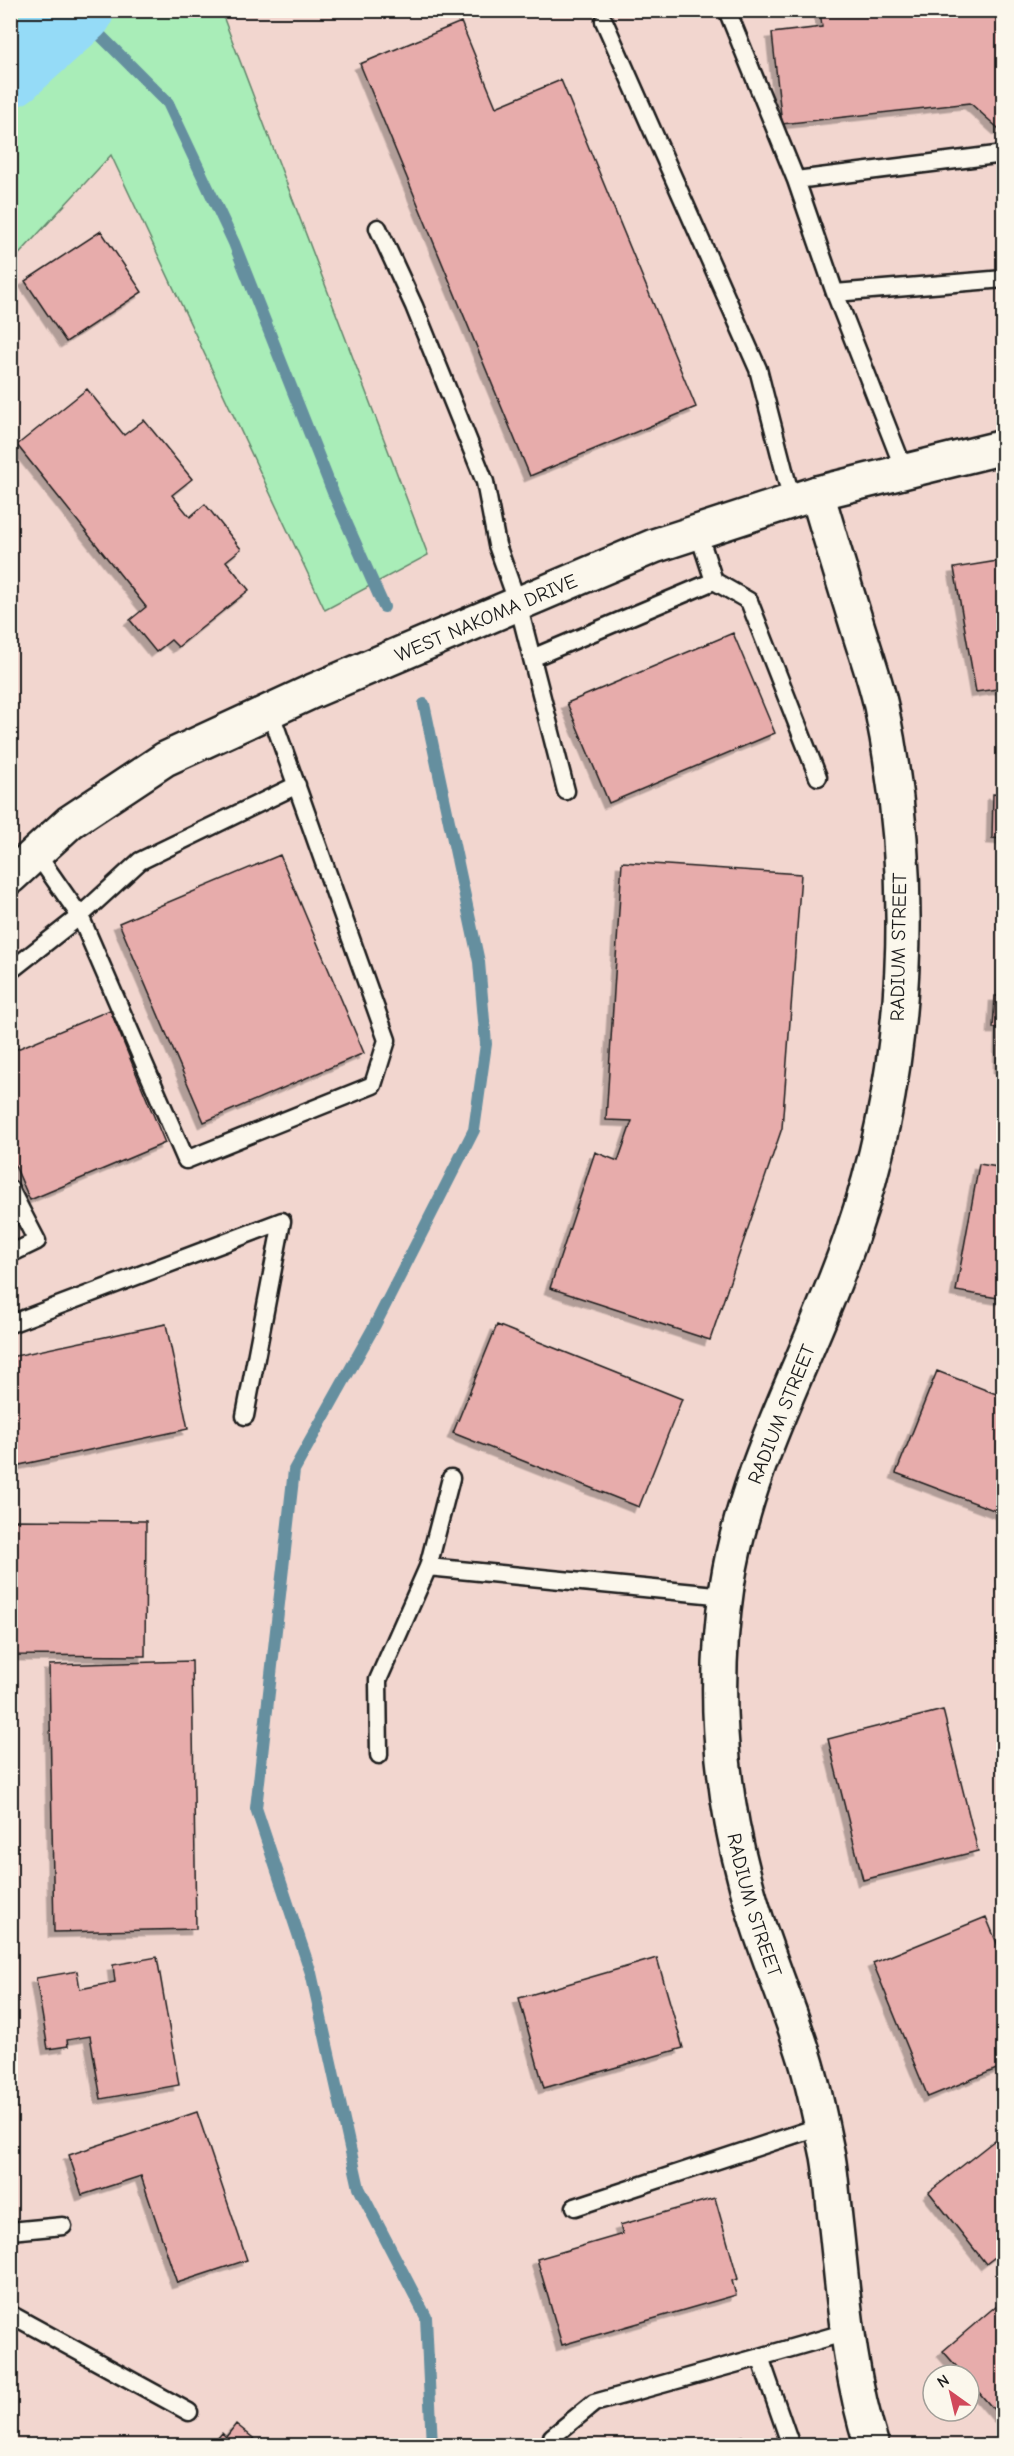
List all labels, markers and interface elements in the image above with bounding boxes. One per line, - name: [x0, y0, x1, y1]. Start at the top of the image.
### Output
- street label: WEST NAKOMA DRIVE: [391, 569, 581, 667]
- street label: RADIUM STREET: [886, 872, 911, 1022]
- street label: RADIUM STREET: [743, 1340, 820, 1487]
- street label: RADIUM STREET: [722, 1831, 787, 1980]
- north arrow: [921, 2363, 981, 2423]
- text: N: [934, 2371, 953, 2392]

